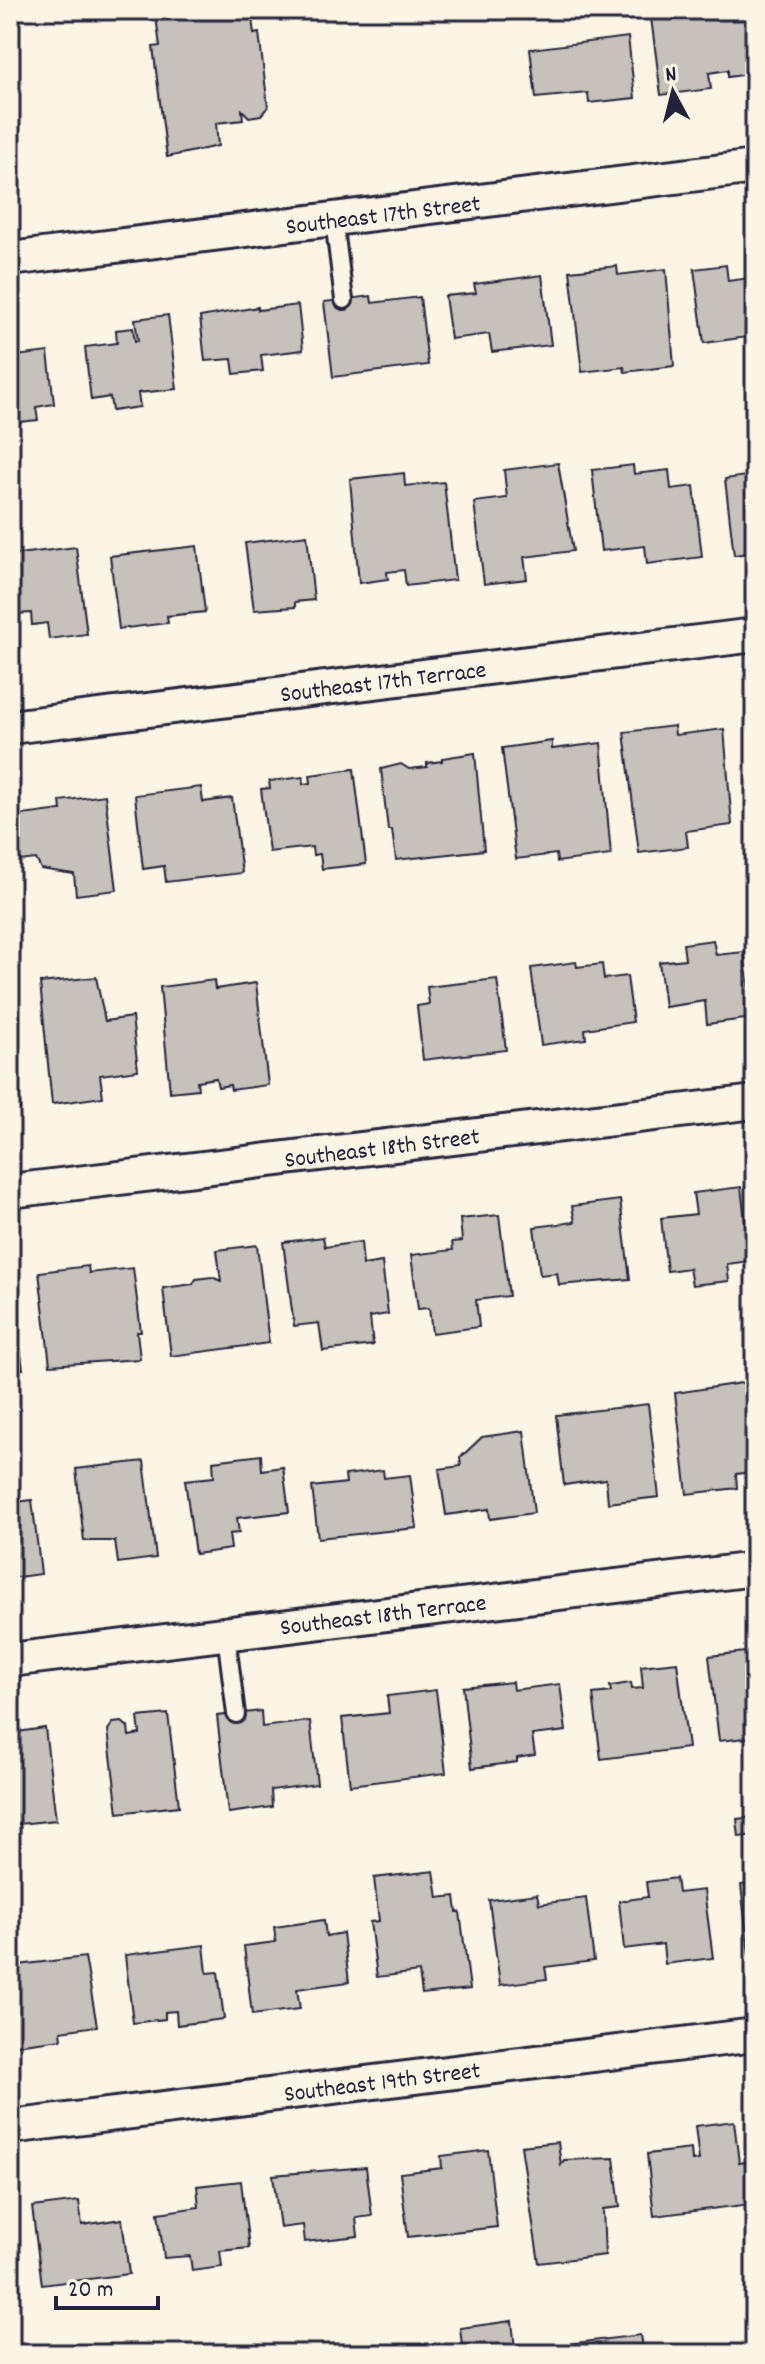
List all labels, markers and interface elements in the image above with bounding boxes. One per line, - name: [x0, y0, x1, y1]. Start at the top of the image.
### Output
- north arrow: [633, 52, 713, 132]
- text: N: [664, 60, 678, 92]
- street label: Southeast 17th Street: [284, 188, 483, 246]
- street label: Southeast 17th Terrace: [279, 654, 488, 713]
- street label: Southeast 18th Street: [283, 1121, 482, 1179]
- street label: Southeast 18th Terrace: [278, 1587, 488, 1646]
- street label: Southeast 19th Street: [282, 2055, 483, 2113]
- scale bar: [56, 2260, 158, 2310]
- text: 20 m: [68, 2274, 114, 2308]

